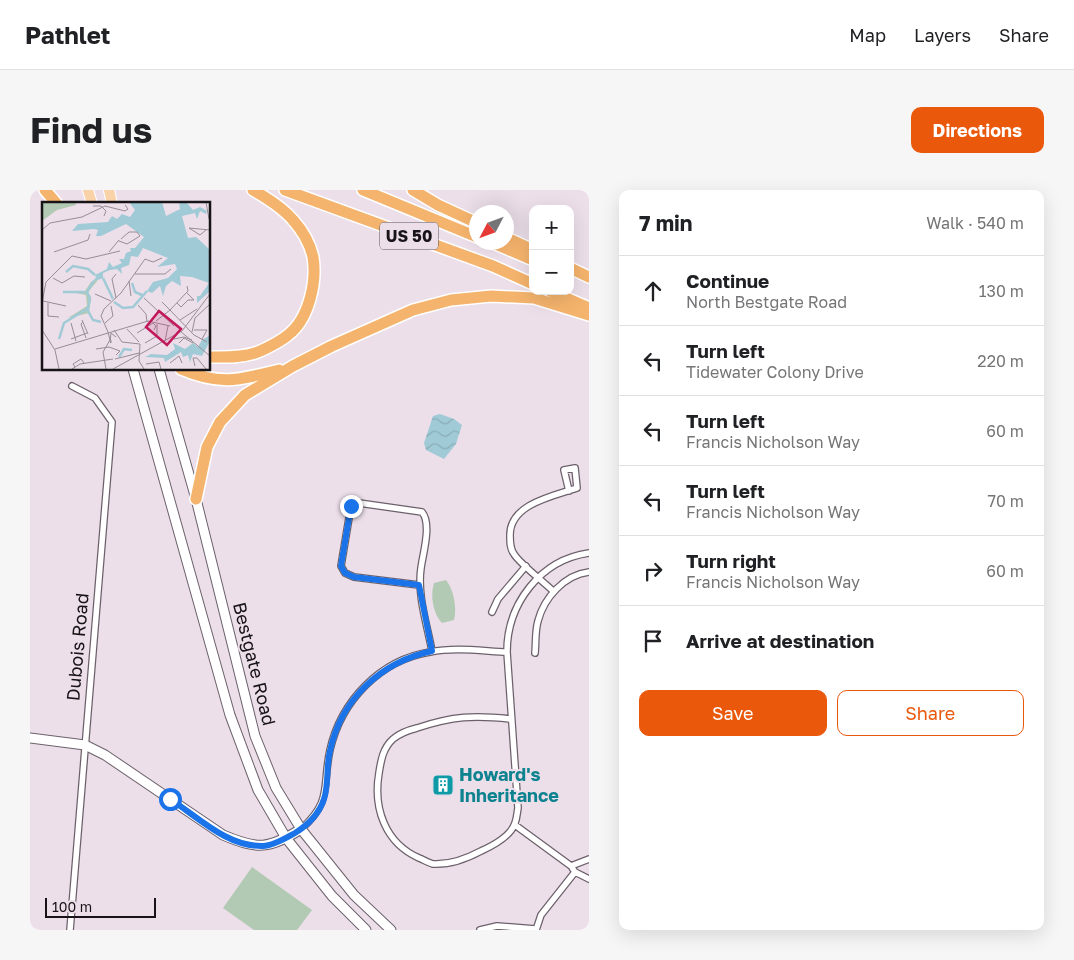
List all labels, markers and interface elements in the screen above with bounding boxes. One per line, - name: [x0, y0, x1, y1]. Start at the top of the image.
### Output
- text: Pathlet: [25, 20, 110, 49]
- text: Map: [849, 24, 886, 46]
- text: Layers: [914, 24, 971, 46]
- text: Share: [999, 24, 1049, 46]
- button: Directions: [911, 107, 1044, 153]
- text: Find us: [30, 109, 152, 151]
- inset map: [42, 202, 210, 370]
- north arrow: [469, 205, 514, 250]
- map controls: [529, 205, 574, 295]
- button: +: [529, 205, 574, 250]
- text: 7 min: [639, 210, 693, 236]
- text: Walk · 540 m: [926, 213, 1024, 233]
- road number: US 50: [380, 222, 438, 249]
- button: −: [529, 250, 574, 295]
- text: Continue: [686, 269, 769, 292]
- icon: ahead: [639, 277, 667, 305]
- text: 130 m: [979, 281, 1024, 301]
- text: North Bestgate Road: [686, 292, 847, 312]
- text: Turn left: [686, 339, 765, 362]
- icon: left: [639, 347, 667, 375]
- text: 220 m: [977, 351, 1024, 371]
- text: Tidewater Colony Drive: [686, 362, 864, 382]
- text: Turn left: [686, 409, 765, 432]
- icon: left: [639, 417, 667, 445]
- text: 60 m: [986, 421, 1024, 441]
- text: Francis Nicholson Way: [686, 432, 860, 452]
- text: Turn left: [686, 479, 765, 502]
- icon: left: [639, 487, 667, 515]
- text: 70 m: [987, 491, 1024, 511]
- route end: [340, 495, 363, 518]
- text: Francis Nicholson Way: [686, 502, 860, 522]
- text: Turn right: [686, 549, 776, 572]
- icon: right: [639, 557, 667, 585]
- text: 60 m: [986, 561, 1024, 581]
- text: Francis Nicholson Way: [686, 572, 860, 592]
- street label: Dubois Road: [61, 592, 93, 702]
- street label: Bestgate Road: [229, 600, 281, 728]
- icon: arrive: [639, 627, 667, 655]
- text: Arrive at destination: [686, 629, 874, 652]
- button: Save: [639, 690, 827, 736]
- button: Share: [837, 690, 1024, 736]
- place label: Howard's Inheritance: [459, 763, 559, 806]
- building icon: Howard's Inheritance: [431, 773, 455, 797]
- route start: [159, 788, 182, 811]
- scale bar: [45, 895, 156, 918]
- text: 100 m: [52, 898, 92, 915]

